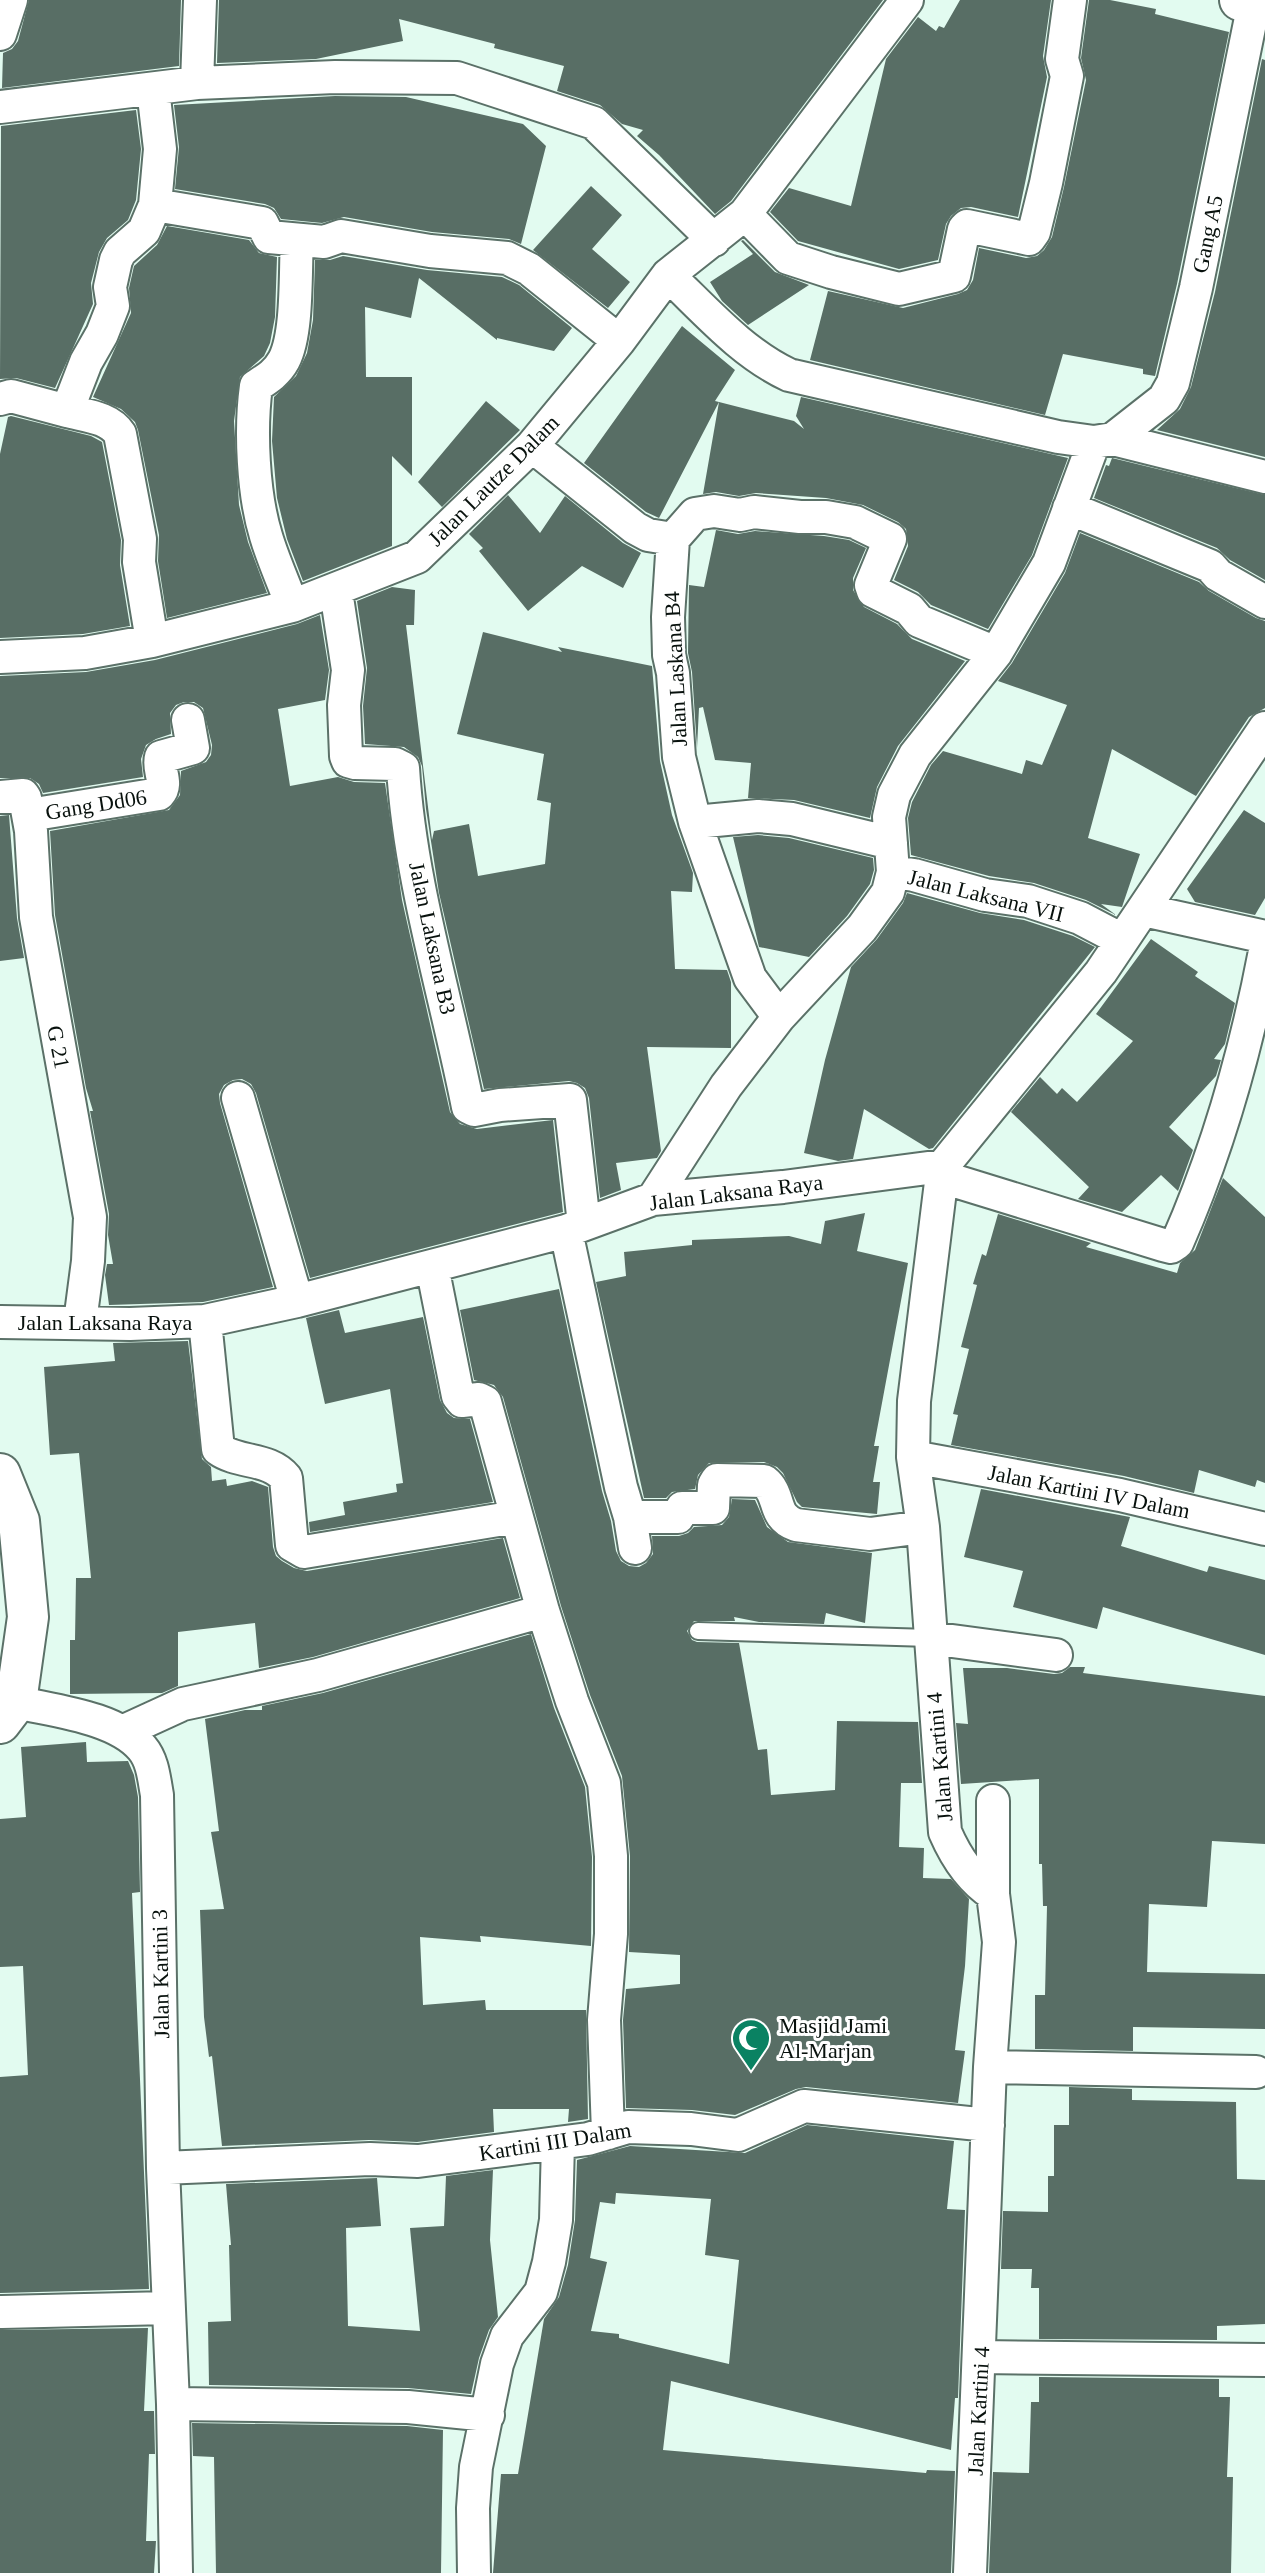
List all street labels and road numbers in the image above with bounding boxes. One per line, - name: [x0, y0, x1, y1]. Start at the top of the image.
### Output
- street label: Gang A5: [1187, 193, 1228, 275]
- street label: Jalan Lautze Dalam: [423, 410, 564, 551]
- street label: Jalan Laskana B4: [659, 591, 692, 747]
- street label: Gang Dd06: [44, 784, 148, 825]
- street label: Jalan Laksana B3: [404, 860, 461, 1017]
- street label: Jalan Laksana VII: [905, 864, 1066, 927]
- street label: G 21: [42, 1023, 75, 1071]
- street label: Jalan Laksana Raya: [648, 1169, 825, 1216]
- street label: Jalan Laksana Raya: [18, 1310, 193, 1335]
- street label: Jalan Kartini IV Dalam: [986, 1460, 1192, 1523]
- street label: Jalan Kartini 4: [921, 1691, 958, 1823]
- street label: Jalan Kartini 3: [147, 1909, 174, 2039]
- street label: Kartini III Dalam: [477, 2117, 633, 2166]
- street label: Jalan Kartini 4: [963, 2346, 994, 2476]

